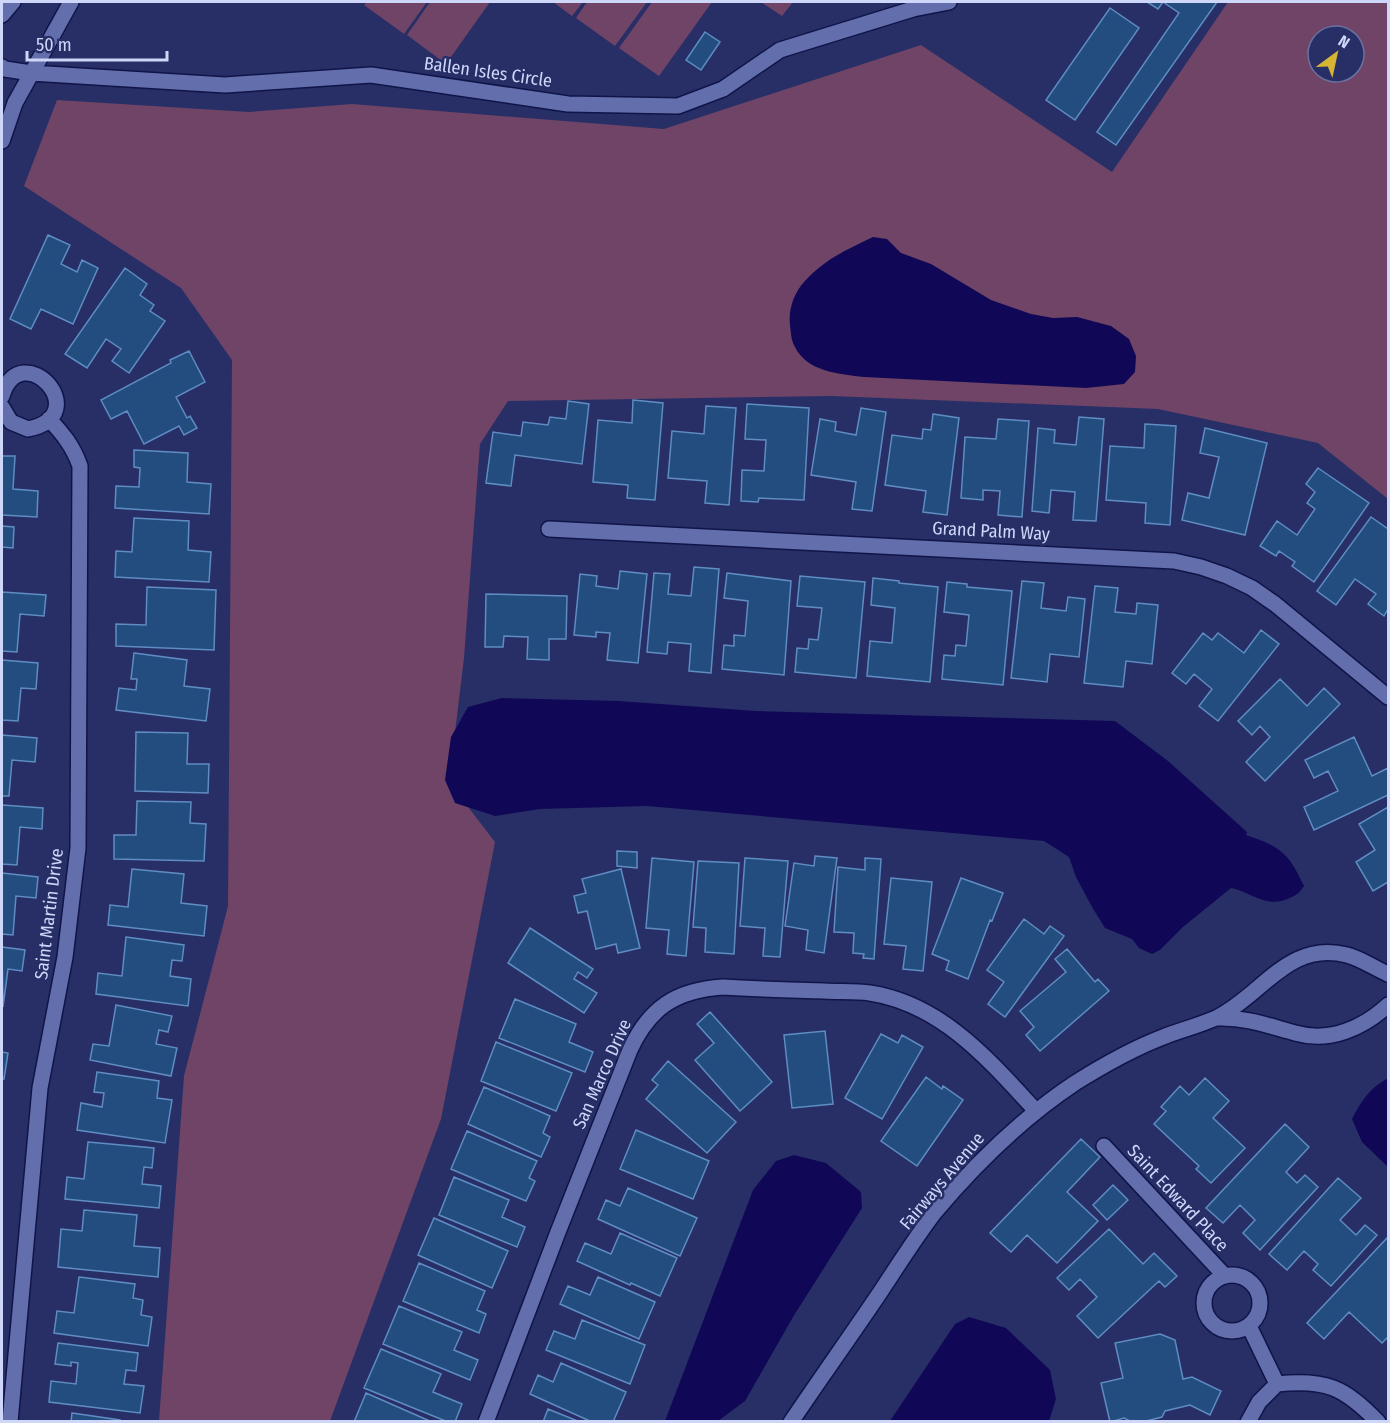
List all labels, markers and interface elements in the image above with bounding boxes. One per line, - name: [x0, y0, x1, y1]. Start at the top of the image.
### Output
- scale bar: [27, 24, 166, 62]
- north arrow: [1306, 24, 1366, 84]
- text: N: [1335, 31, 1353, 52]
- text: 50 m: [36, 34, 72, 56]
- street label: Ballen Isles Circle: [423, 52, 554, 92]
- street label: Grand Palm Way: [932, 517, 1050, 545]
- street label: Saint Martin Drive: [30, 847, 68, 981]
- street label: San Marco Drive: [568, 1016, 636, 1132]
- street label: Fairways Avenue: [895, 1128, 989, 1234]
- street label: Saint Edward Place: [1123, 1140, 1233, 1256]

